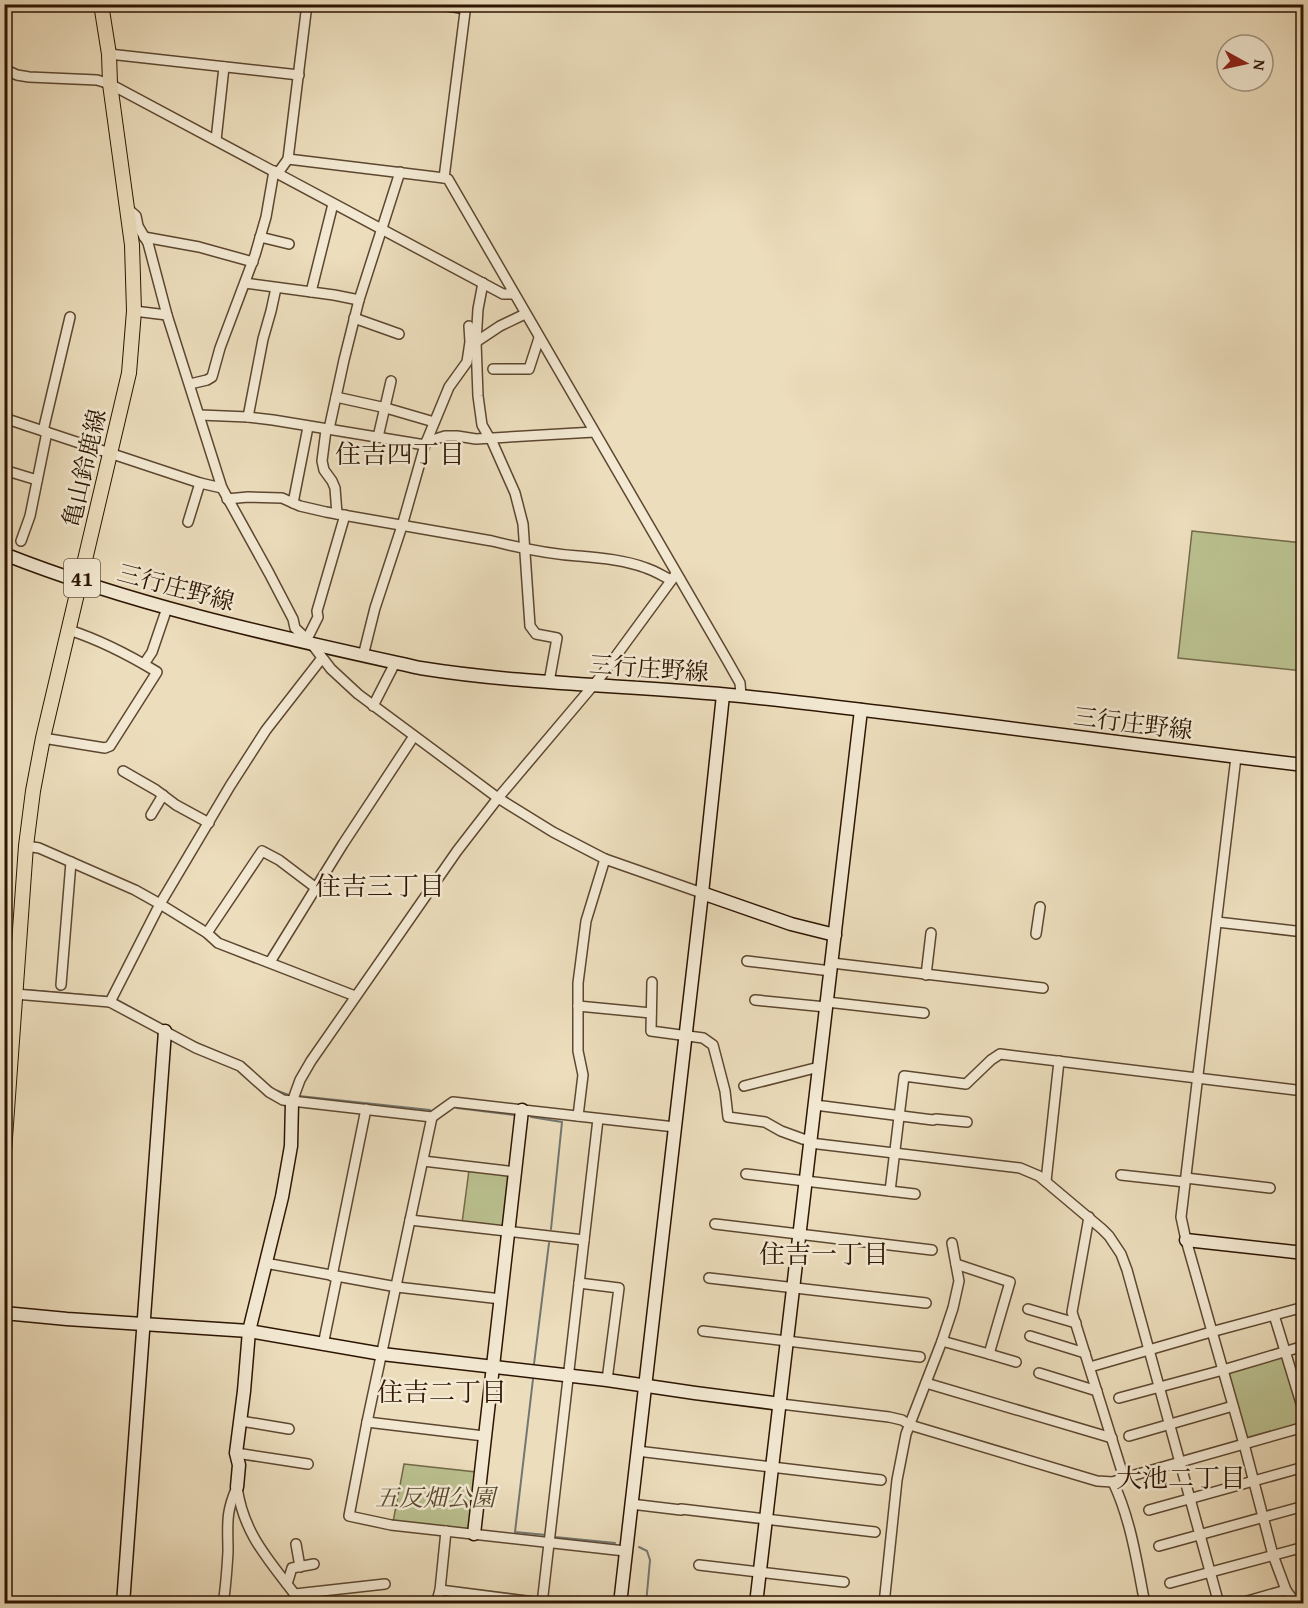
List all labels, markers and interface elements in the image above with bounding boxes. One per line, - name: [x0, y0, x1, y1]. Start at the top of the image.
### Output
- north arrow: [1215, 33, 1275, 93]
- text: N: [1247, 58, 1272, 72]
- street label: 亀山鈴鹿線: [53, 406, 115, 530]
- district label: 住吉四丁目: [335, 434, 465, 473]
- street label: 三行庄野線: [114, 555, 238, 619]
- road number: 41: [64, 559, 100, 597]
- street label: 三行庄野線: [588, 646, 710, 690]
- street label: 三行庄野線: [1071, 698, 1195, 748]
- district label: 住吉三丁目: [315, 866, 445, 905]
- district label: 住吉一丁目: [759, 1234, 889, 1273]
- district label: 住吉二丁目: [377, 1372, 507, 1411]
- district label: 大池二丁目: [1116, 1458, 1246, 1497]
- park label: 五反畑公園: [375, 1480, 499, 1515]

